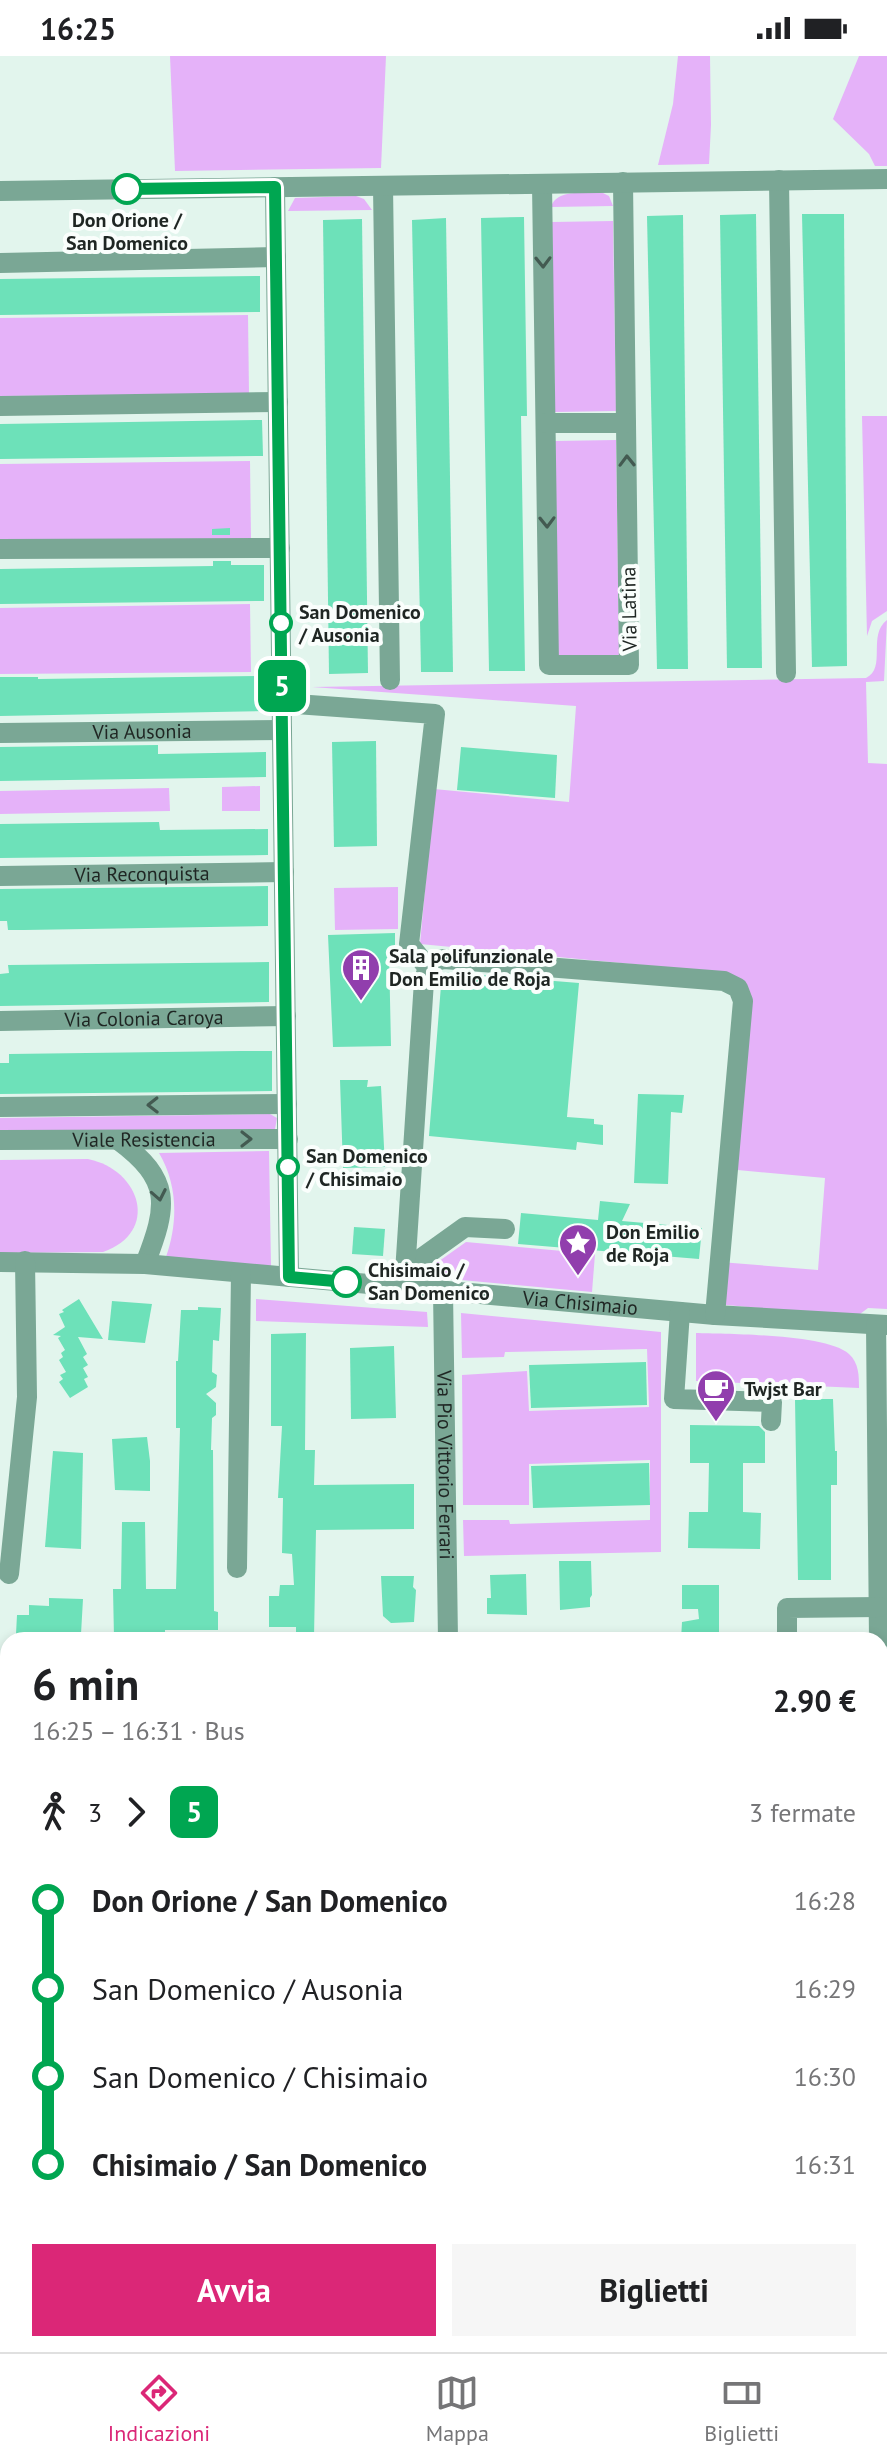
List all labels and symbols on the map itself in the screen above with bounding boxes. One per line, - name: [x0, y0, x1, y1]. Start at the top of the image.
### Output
- marker: Don Orione / San Domenico: [112, 174, 142, 204]
- place label: Don Orione / San Domenico: [66, 207, 188, 256]
- one-way arrow: [534, 256, 552, 269]
- one-way arrow: [618, 454, 635, 467]
- one-way arrow: [538, 516, 556, 529]
- street label: Via Latina: [615, 566, 643, 653]
- place label: San Domenico / Ausonia: [298, 599, 421, 648]
- marker: San Domenico / Ausonia: [270, 612, 292, 634]
- line badge: 5: [256, 660, 308, 712]
- street label: Via Ausonia: [91, 718, 192, 745]
- street label: Via Reconquista: [73, 860, 210, 888]
- place label: Sala polifunzionale Don Emilio de Roja: [389, 943, 553, 992]
- building icon: Sala polifunzionale Don Emilio de Roja: [340, 947, 382, 1002]
- street label: Via Colonia Caroya: [63, 1004, 224, 1033]
- one-way arrow: [146, 1096, 159, 1114]
- street label: Viale Resistencia: [71, 1126, 216, 1153]
- one-way arrow: [240, 1130, 253, 1148]
- place label: San Domenico / Chisimaio: [305, 1143, 428, 1192]
- marker: San Domenico / Chisimaio: [277, 1156, 299, 1178]
- one-way arrow: [150, 1188, 167, 1201]
- place label: Don Emilio de Roja: [606, 1219, 700, 1268]
- place icon: Don Emilio de Roja: [557, 1222, 599, 1277]
- place label: Chisimaio / San Domenico: [368, 1257, 490, 1306]
- marker: Chisimaio / San Domenico: [331, 1267, 361, 1297]
- street label: Via Chisimaio: [520, 1285, 639, 1321]
- cafe icon: Twjst Bar: [695, 1368, 737, 1423]
- street label: Via Pio Vittorio Ferrari: [431, 1369, 460, 1560]
- place label: Twjst Bar: [744, 1376, 822, 1402]

